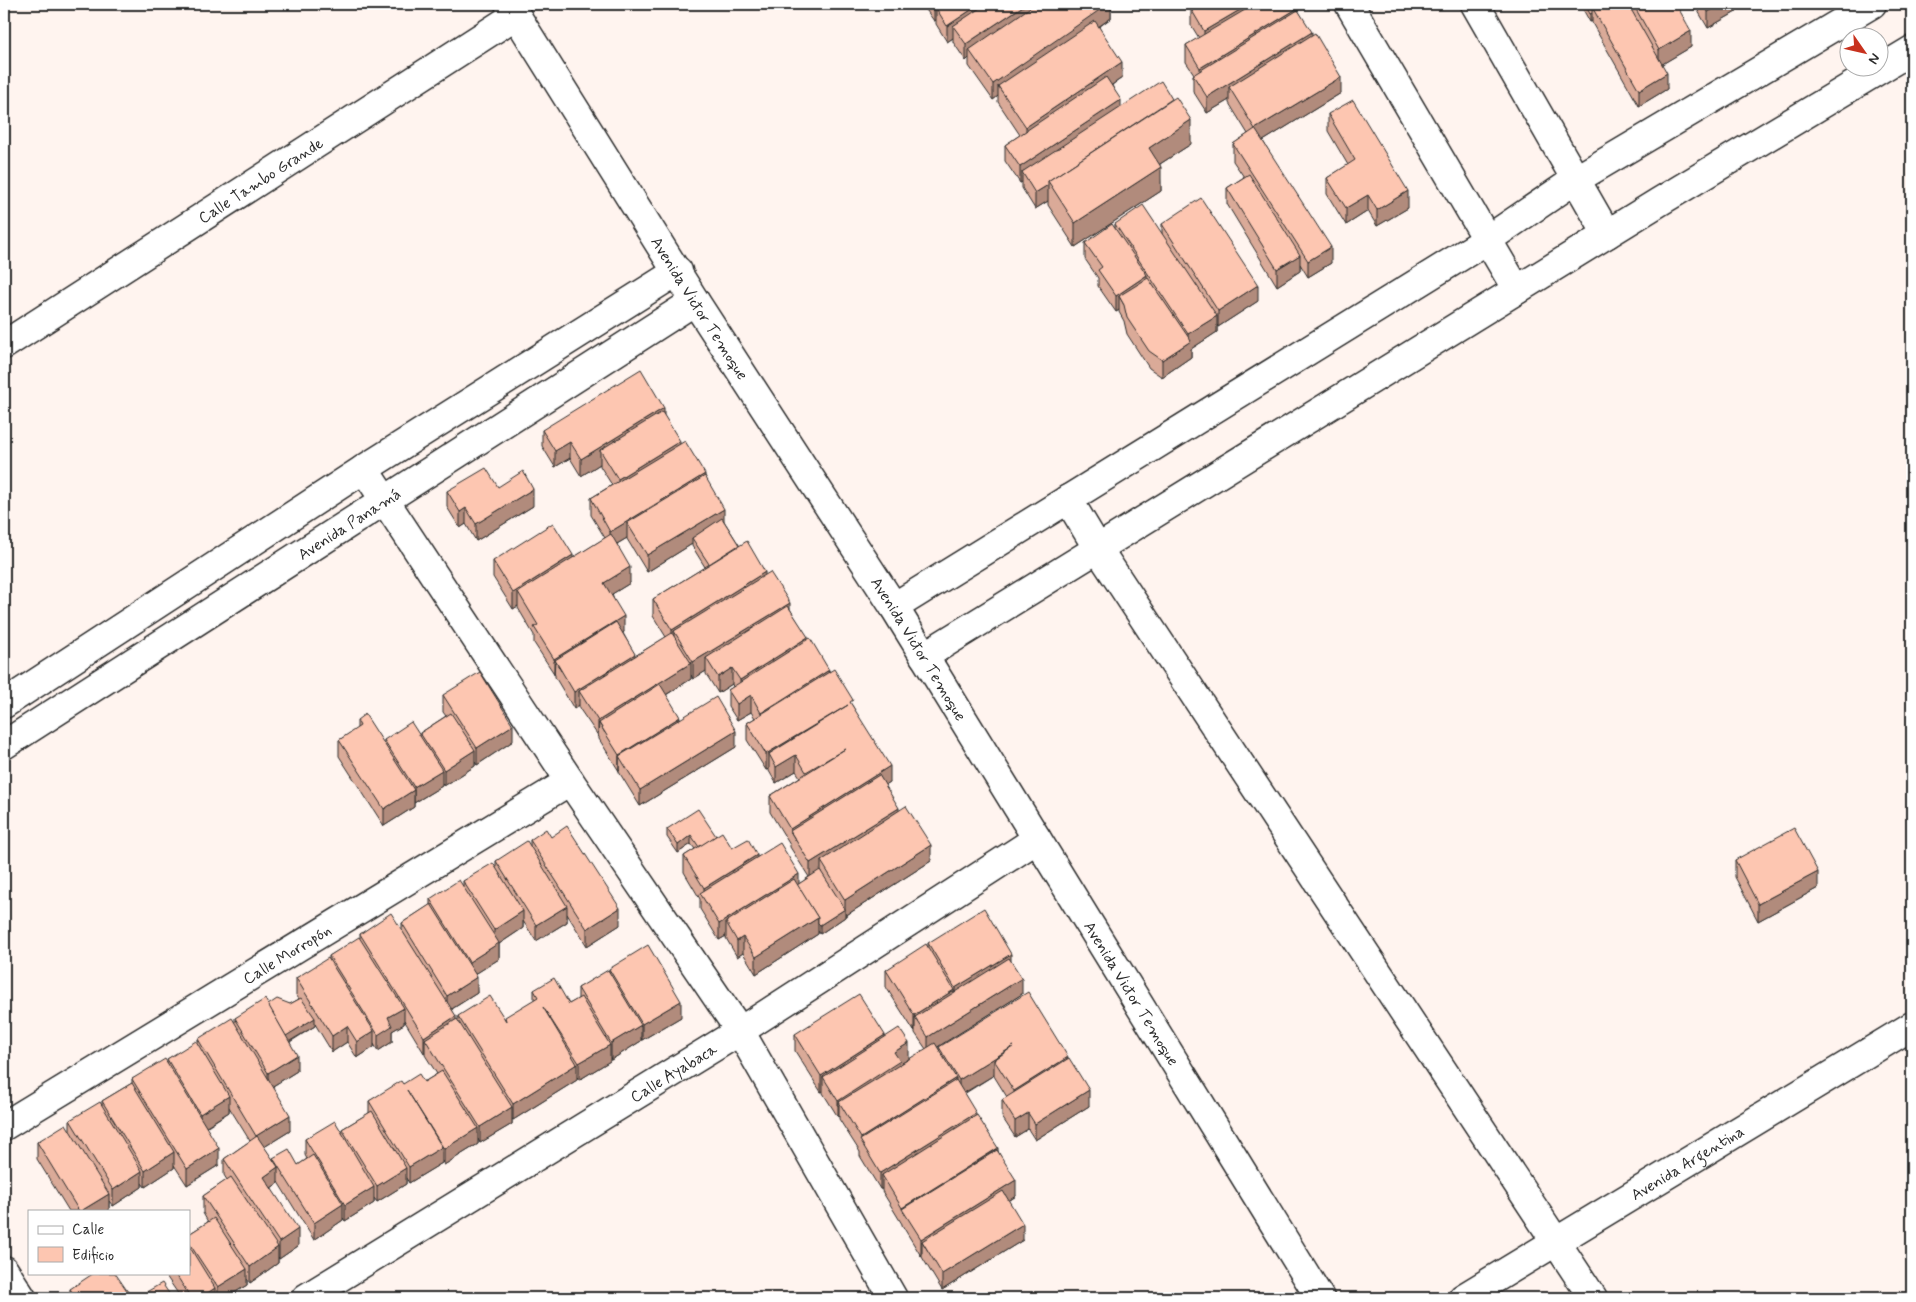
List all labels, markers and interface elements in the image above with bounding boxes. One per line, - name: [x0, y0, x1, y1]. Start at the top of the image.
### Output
- north arrow: [1838, 28, 1888, 78]
- text: N: [1864, 50, 1884, 68]
- street label: Calle Tambo Grande: [195, 133, 328, 229]
- street label: Avenida Victor Temoque: [645, 233, 752, 384]
- street label: Avenida Panamá: [294, 484, 405, 565]
- street label: Avenida Victor Temoque: [865, 573, 971, 725]
- street label: Avenida Victor Temoque: [1078, 918, 1183, 1070]
- street label: Calle Morropón: [239, 920, 335, 990]
- street label: Calle Ayabaca: [627, 1039, 721, 1108]
- street label: Avenida Argentina: [1627, 1121, 1748, 1206]
- legend: [28, 1210, 190, 1274]
- text: Calle: [72, 1220, 104, 1240]
- text: Edificio: [72, 1246, 114, 1266]

